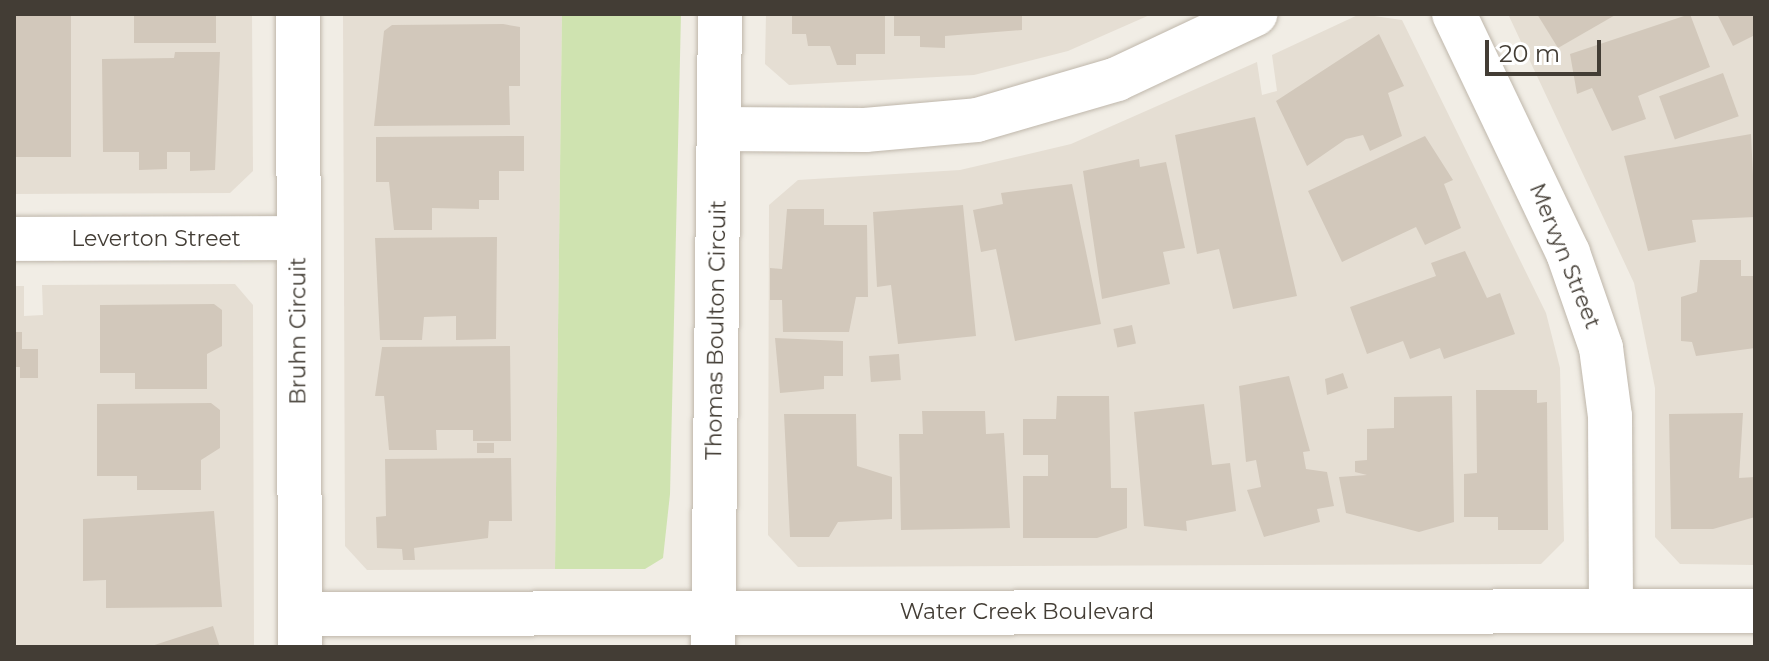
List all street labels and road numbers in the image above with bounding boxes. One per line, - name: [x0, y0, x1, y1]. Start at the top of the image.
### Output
- street label: Mervyn Street: [1524, 180, 1606, 332]
- street label: Thomas Boulton Circuit: [701, 200, 731, 460]
- street label: Leverton Street: [71, 226, 241, 252]
- street label: Bruhn Circuit: [285, 257, 311, 405]
- street label: Water Creek Boulevard: [900, 599, 1154, 625]

